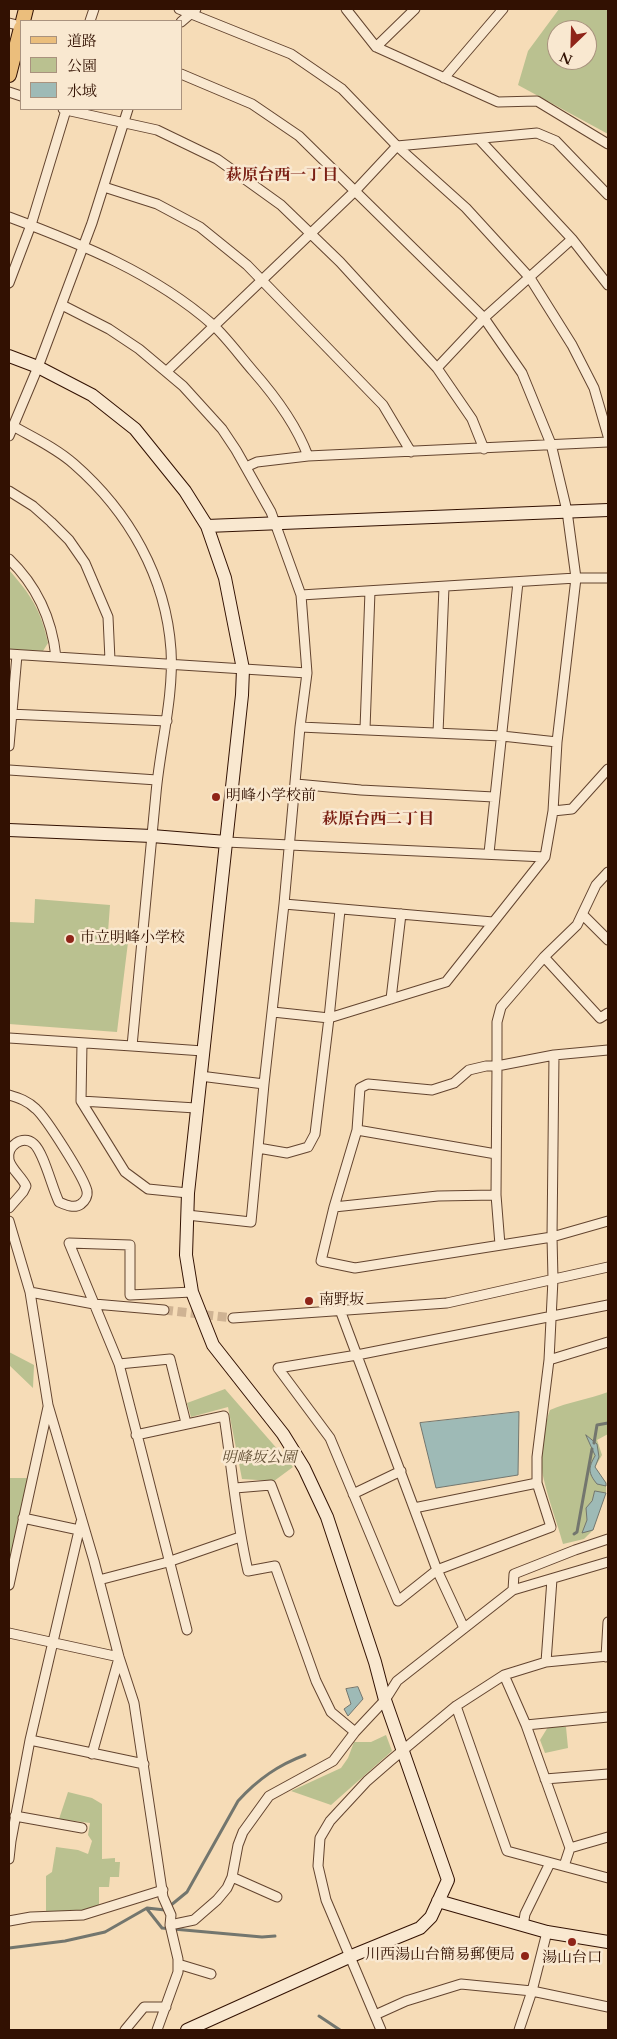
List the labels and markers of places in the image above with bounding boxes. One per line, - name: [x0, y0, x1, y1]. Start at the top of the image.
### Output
- place label: 明峰小学校前: [226, 788, 316, 806]
- marker: 明峰小学校前: [210, 791, 222, 803]
- place label: 市立明峰小学校: [80, 930, 185, 948]
- marker: 市立明峰小学校: [64, 933, 76, 945]
- place label: 南野坂: [319, 1292, 364, 1310]
- marker: 南野坂: [303, 1295, 315, 1307]
- marker: 湯山台口: [566, 1936, 578, 1948]
- place label: 川西湯山台簡易郵便局: [365, 1947, 515, 1965]
- marker: 川西湯山台簡易郵便局: [519, 1950, 531, 1962]
- place label: 湯山台口: [542, 1950, 602, 1968]

